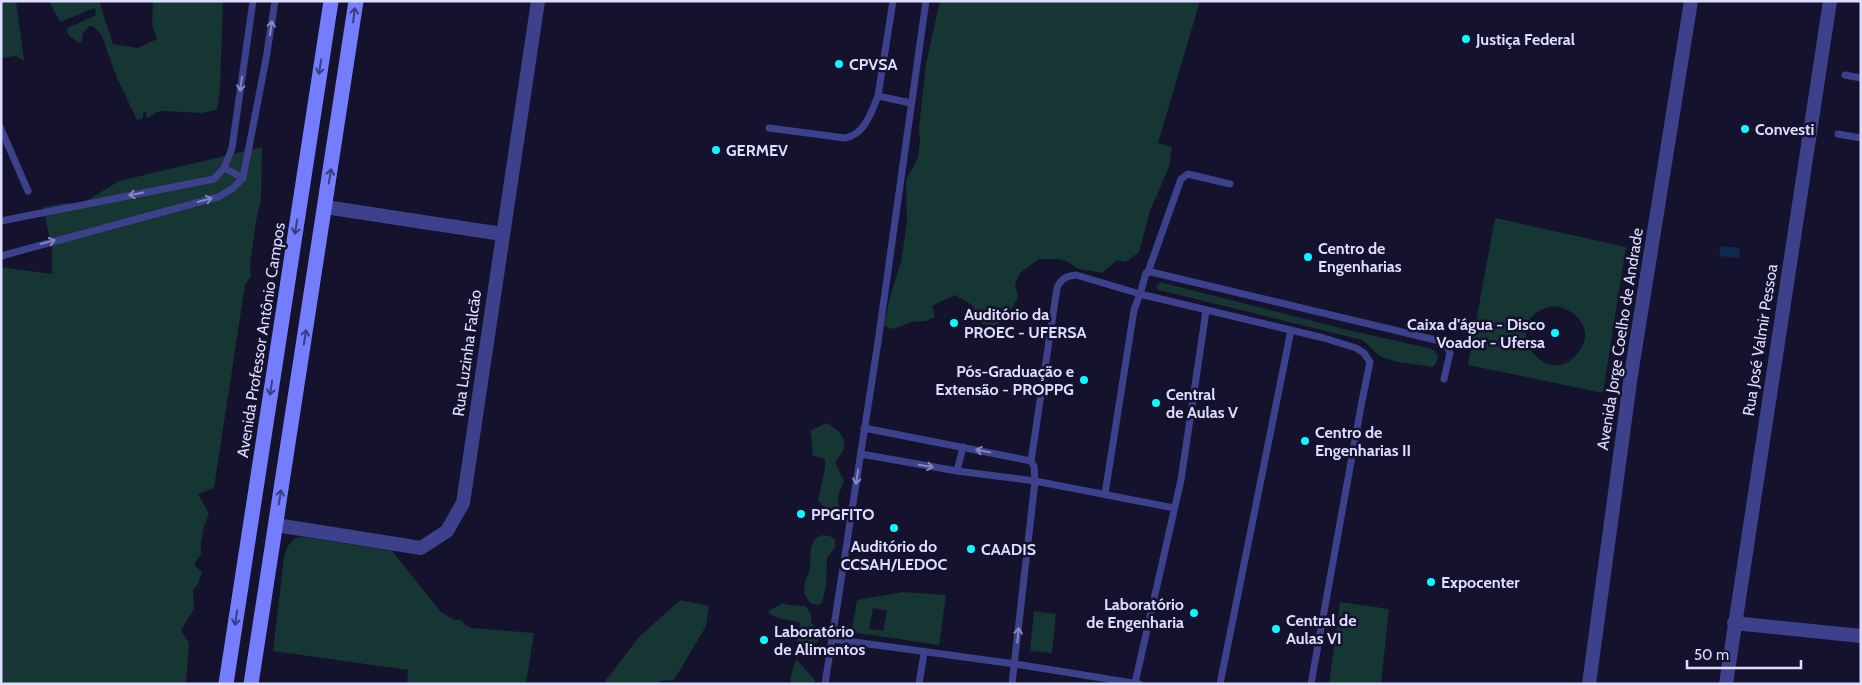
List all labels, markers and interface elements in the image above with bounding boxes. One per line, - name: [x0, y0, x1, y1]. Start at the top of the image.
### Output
- one-way arrow: [350, 8, 360, 24]
- one-way arrow: [266, 21, 276, 37]
- place label: Justiça Federal: [1475, 30, 1575, 49]
- marker: Justiça Federal: [1460, 33, 1472, 45]
- place label: CPVSA: [849, 55, 897, 74]
- one-way arrow: [315, 58, 325, 74]
- marker: CPVSA: [833, 58, 845, 70]
- one-way arrow: [236, 76, 246, 92]
- place label: Convesti: [1755, 120, 1814, 139]
- marker: Convesti: [1739, 123, 1751, 135]
- place label: GERMEV: [726, 141, 788, 160]
- marker: GERMEV: [710, 144, 722, 156]
- one-way arrow: [325, 168, 335, 184]
- one-way arrow: [129, 190, 145, 200]
- one-way arrow: [197, 195, 213, 205]
- one-way arrow: [291, 219, 301, 235]
- street label: Avenida Professor Antônio Campos: [233, 221, 289, 459]
- street label: Avenida Jorge Coelho de Andrade: [1593, 227, 1647, 451]
- one-way arrow: [40, 237, 56, 246]
- place label: Centro de Engenharias: [1318, 239, 1402, 276]
- marker: Centro de Engenharias: [1302, 251, 1314, 263]
- street label: Rua José Valmir Pessoa: [1739, 262, 1781, 417]
- street label: Rua Luzinha Falcão: [449, 288, 485, 418]
- place label: Auditório da PROEC - UFERSA: [964, 305, 1087, 342]
- place label: Caixa d'água - Disco Voador - Ufersa: [1407, 315, 1545, 352]
- marker: Auditório da PROEC - UFERSA: [948, 317, 960, 329]
- marker: Caixa d'água - Disco Voador - Ufersa: [1549, 327, 1561, 339]
- one-way arrow: [300, 329, 310, 345]
- place label: Pós-Graduação e Extensão - PROPPG: [935, 362, 1074, 399]
- marker: Pós-Graduação e Extensão - PROPPG: [1078, 374, 1090, 386]
- one-way arrow: [266, 380, 276, 396]
- place label: Central de Aulas V: [1166, 385, 1238, 422]
- marker: Central de Aulas V: [1150, 397, 1162, 409]
- place label: Centro de Engenharias II: [1315, 423, 1411, 460]
- marker: Centro de Engenharias II: [1299, 435, 1311, 447]
- one-way arrow: [976, 446, 992, 455]
- one-way arrow: [917, 461, 933, 471]
- one-way arrow: [852, 468, 862, 484]
- one-way arrow: [276, 490, 286, 506]
- place label: PPGFITO: [811, 505, 874, 524]
- marker: PPGFITO: [795, 508, 807, 520]
- marker: Auditório do CCSAH/LEDOC: [888, 522, 900, 534]
- place label: Auditório do CCSAH/LEDOC: [841, 537, 948, 574]
- place label: CAADIS: [981, 540, 1036, 559]
- marker: CAADIS: [965, 543, 977, 555]
- place label: Expocenter: [1441, 573, 1520, 592]
- marker: Expocenter: [1425, 576, 1437, 588]
- place label: Laboratório de Engenharia: [1086, 595, 1184, 632]
- marker: Laboratório de Engenharia: [1188, 607, 1200, 619]
- one-way arrow: [231, 609, 241, 625]
- place label: Central de Aulas VI: [1286, 611, 1356, 648]
- place label: Laboratório de Alimentos: [774, 622, 865, 659]
- marker: Central de Aulas VI: [1270, 623, 1282, 635]
- one-way arrow: [1013, 628, 1023, 644]
- marker: Laboratório de Alimentos: [758, 634, 770, 646]
- scale bar: [1687, 638, 1801, 670]
- text: 50 m: [1694, 646, 1729, 664]

